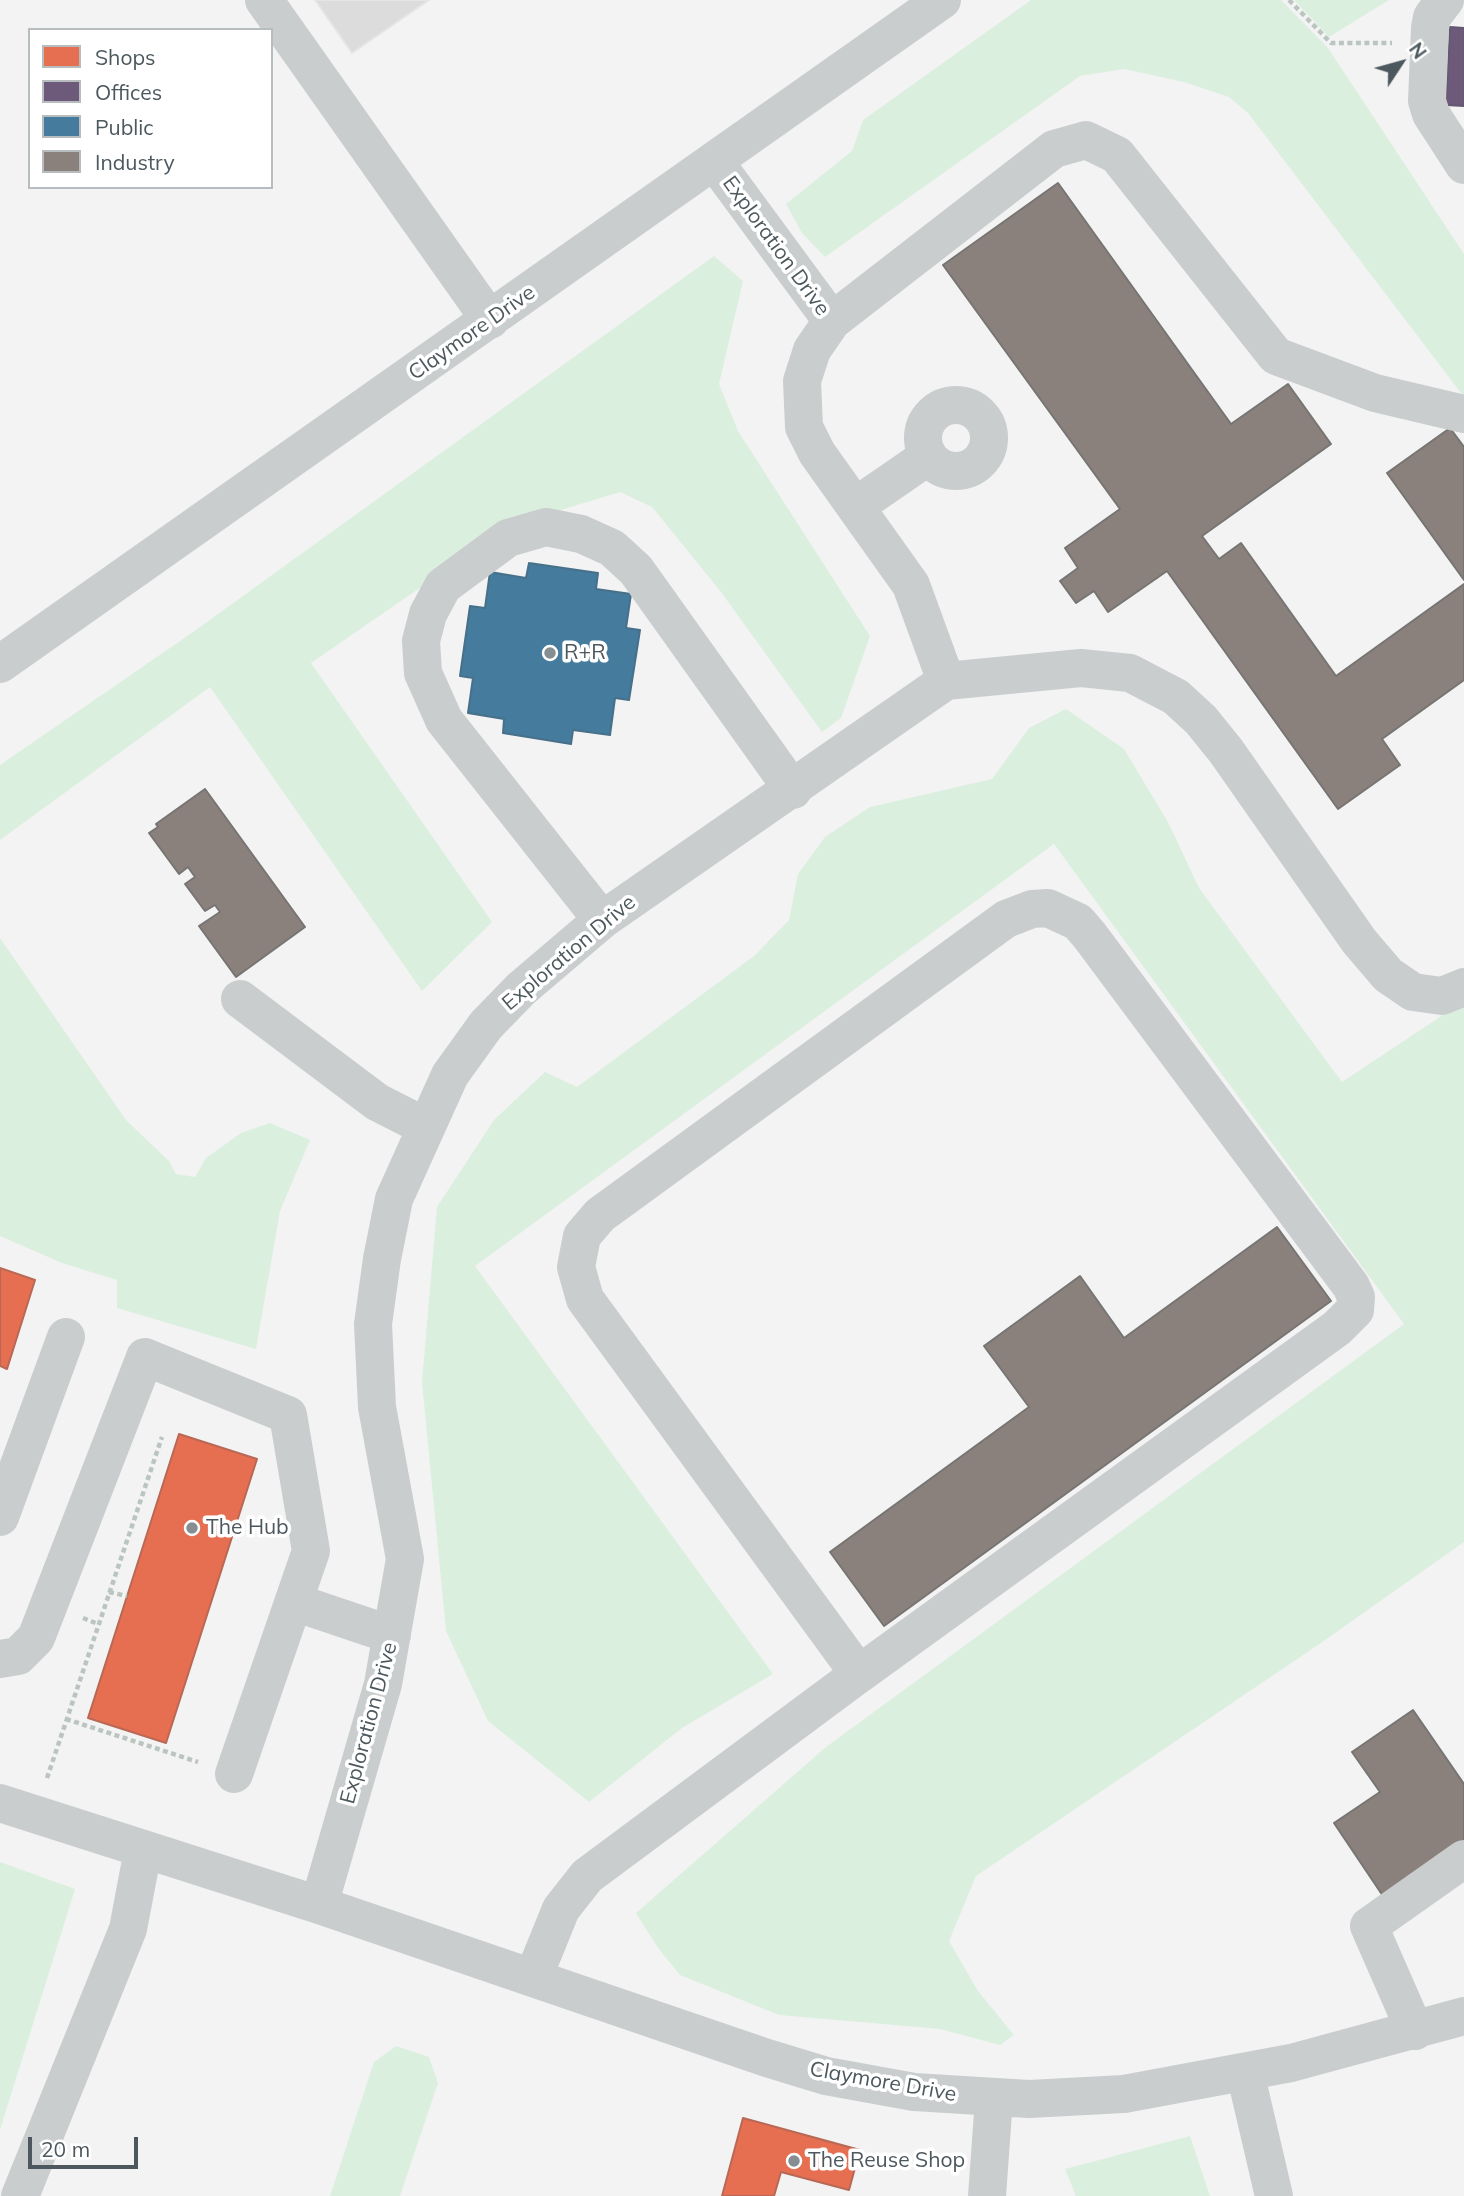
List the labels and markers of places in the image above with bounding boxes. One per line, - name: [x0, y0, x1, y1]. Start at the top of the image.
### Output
- place label: R+R: [564, 640, 606, 666]
- marker: R+R: [542, 645, 558, 661]
- place label: The Hub: [206, 1515, 289, 1541]
- marker: The Hub: [184, 1520, 200, 1536]
- place label: The Reuse Shop: [808, 2148, 965, 2174]
- marker: The Reuse Shop: [786, 2153, 802, 2169]

